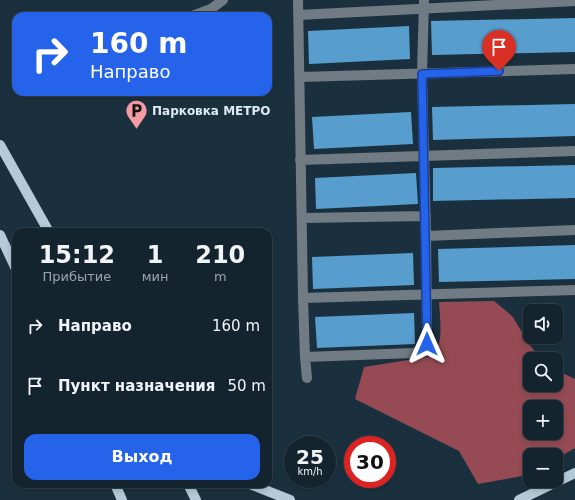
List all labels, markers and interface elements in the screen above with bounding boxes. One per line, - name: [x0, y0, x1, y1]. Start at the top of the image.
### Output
- text: 160 m: [90, 27, 187, 60]
- icon: right: [24, 28, 76, 80]
- pin: [482, 30, 516, 71]
- icon: arrive: [488, 36, 510, 58]
- text: Направо: [90, 61, 170, 82]
- parking icon: Парковка МЕТРО: [124, 98, 150, 131]
- place label: Парковка МЕТРО: [152, 104, 270, 118]
- text: 15:12: [39, 241, 115, 269]
- text: 1: [147, 241, 163, 269]
- text: 210: [195, 241, 245, 269]
- text: Прибытие: [42, 269, 111, 284]
- text: мин: [142, 269, 169, 284]
- text: m: [214, 269, 227, 284]
- map controls: [523, 304, 563, 488]
- button: sound: [523, 304, 563, 344]
- icon: right: [24, 315, 46, 337]
- text: Направо: [58, 317, 132, 335]
- text: 160 m: [212, 317, 260, 335]
- position arrow: [406, 323, 448, 365]
- button: search: [523, 352, 563, 392]
- icon: arrive: [24, 375, 46, 397]
- text: Пункт назначения: [58, 377, 215, 395]
- text: 50 m: [227, 377, 266, 395]
- button: +: [523, 400, 563, 440]
- button: Выход: [24, 434, 260, 480]
- speed limit sign: 30: [344, 436, 396, 488]
- text: 25: [296, 445, 324, 469]
- button: −: [523, 448, 563, 488]
- text: km/h: [297, 466, 323, 477]

